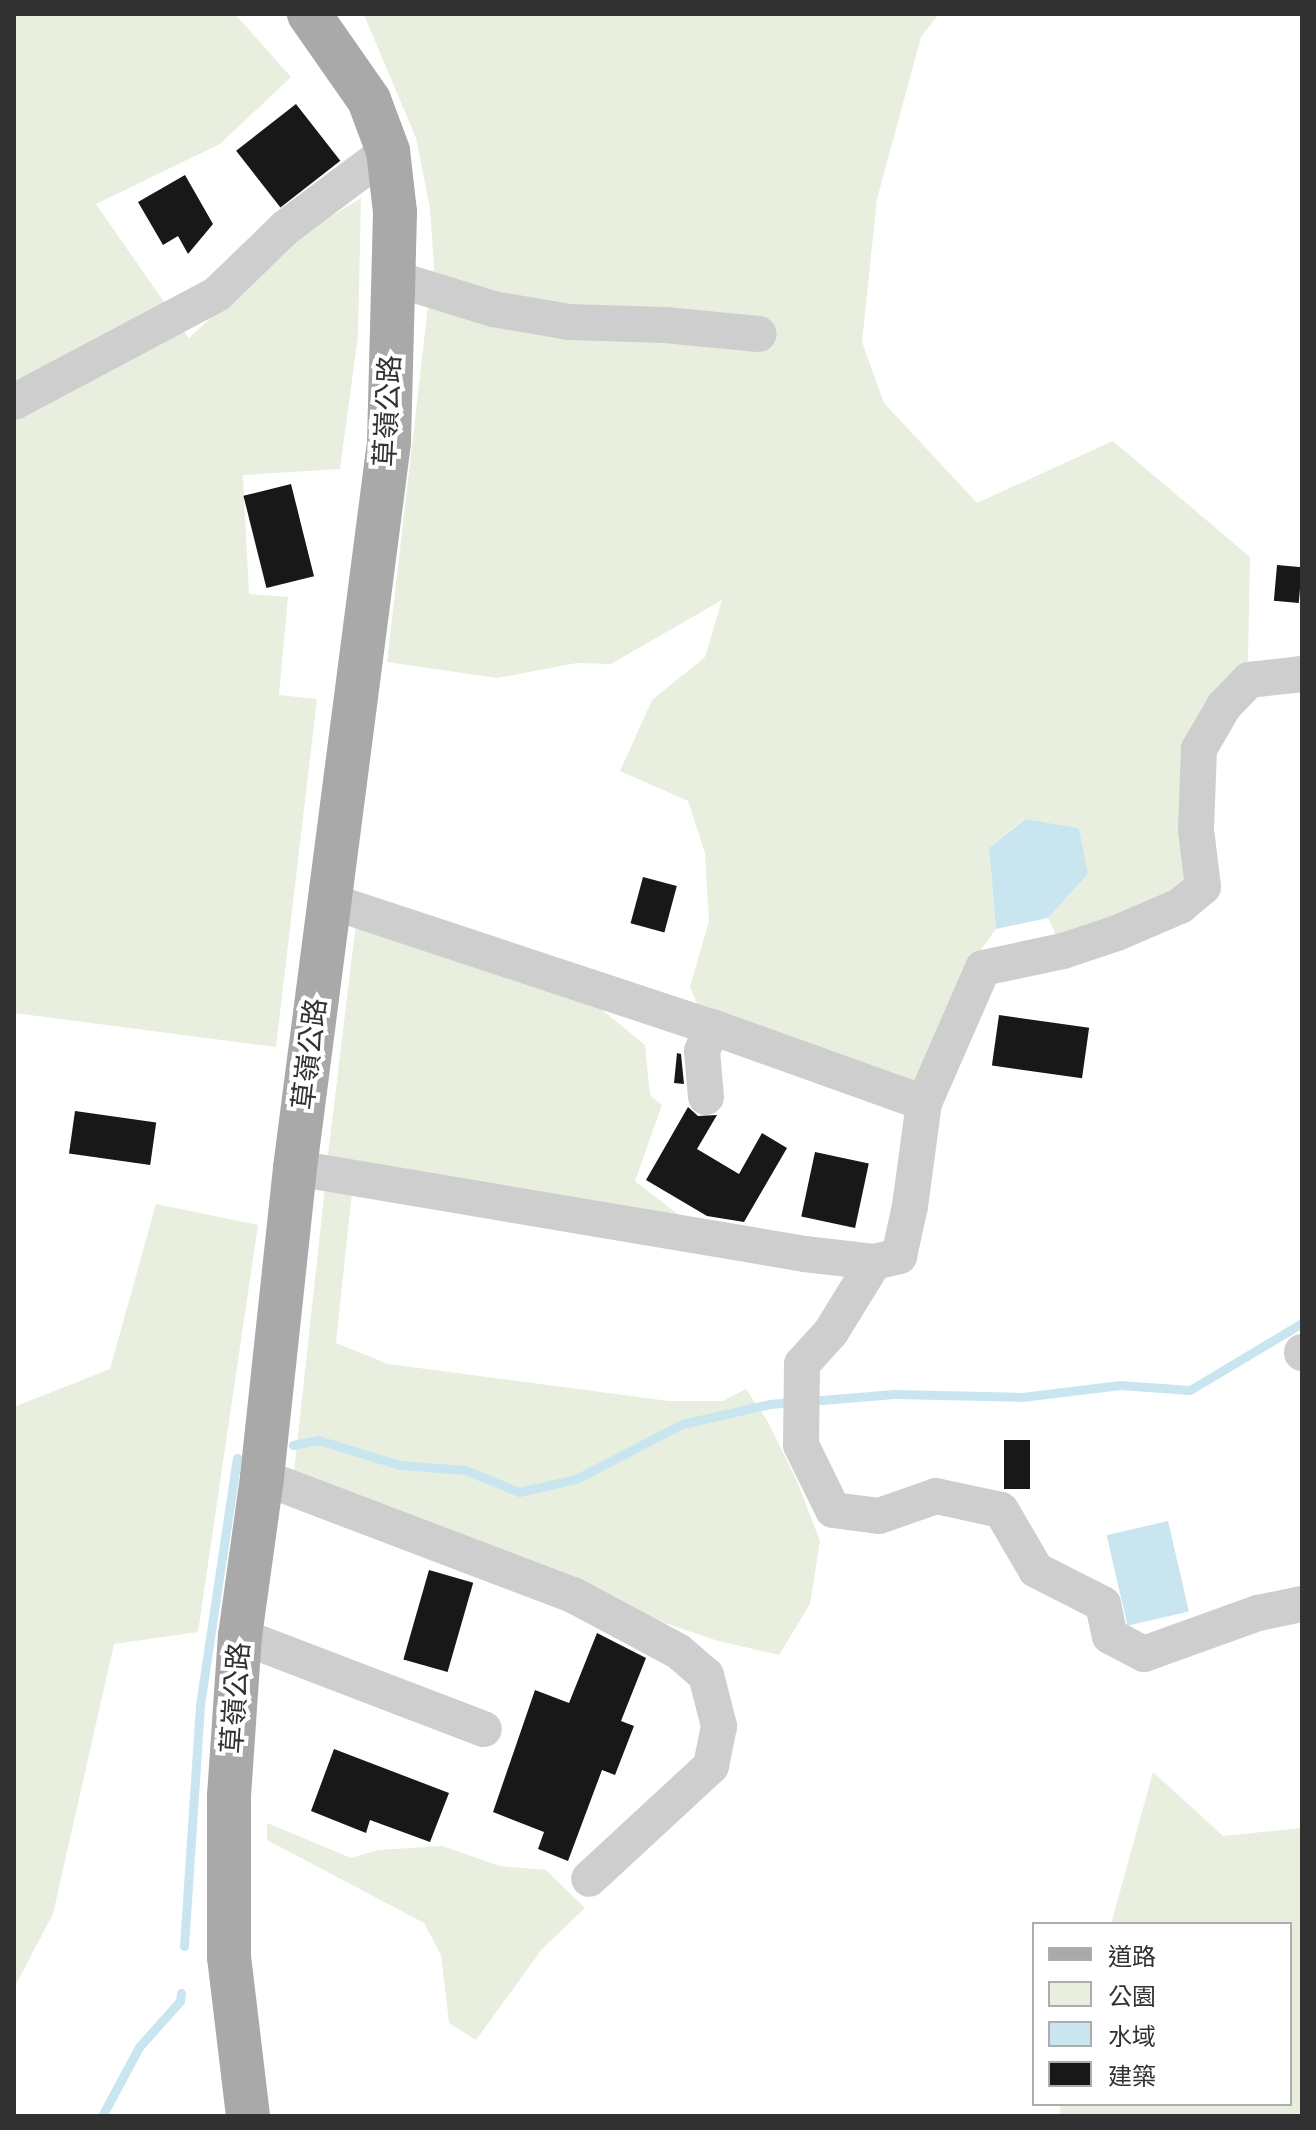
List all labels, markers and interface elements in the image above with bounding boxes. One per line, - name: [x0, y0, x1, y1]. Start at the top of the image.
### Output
- street label: 草嶺公路: [368, 354, 408, 468]
- street label: 草嶺公路: [287, 996, 333, 1112]
- street label: 草嶺公路: [215, 1641, 257, 1755]
- legend: [1032, 1922, 1292, 2106]
- text: 道路: [1108, 1943, 1156, 1971]
- text: 公園: [1108, 1983, 1156, 2011]
- text: 水域: [1108, 2023, 1156, 2051]
- text: 建築: [1108, 2063, 1156, 2091]

